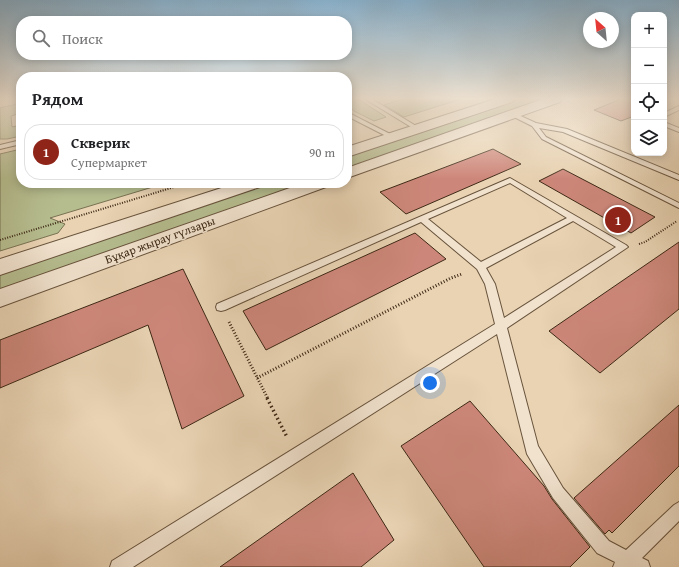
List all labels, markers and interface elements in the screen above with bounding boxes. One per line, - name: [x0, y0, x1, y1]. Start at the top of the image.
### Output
- north arrow: [583, 12, 619, 48]
- map controls: [631, 12, 667, 156]
- button: +: [631, 12, 667, 48]
- search box: [16, 16, 352, 60]
- icon: search: [30, 27, 52, 49]
- text: Поиск: [62, 28, 103, 49]
- button: −: [631, 48, 667, 84]
- button: locate: [631, 84, 667, 120]
- text: Рядом: [32, 86, 83, 111]
- button: layers: [631, 120, 667, 156]
- text: Скверик: [71, 132, 130, 153]
- text: 1: [43, 143, 49, 162]
- text: 90 m: [309, 143, 335, 162]
- text: Супермаркет: [71, 153, 147, 172]
- pin: 1: [605, 205, 631, 235]
- street label: Бұқар жырау гүлзары: [102, 211, 218, 267]
- your location: [420, 373, 440, 393]

